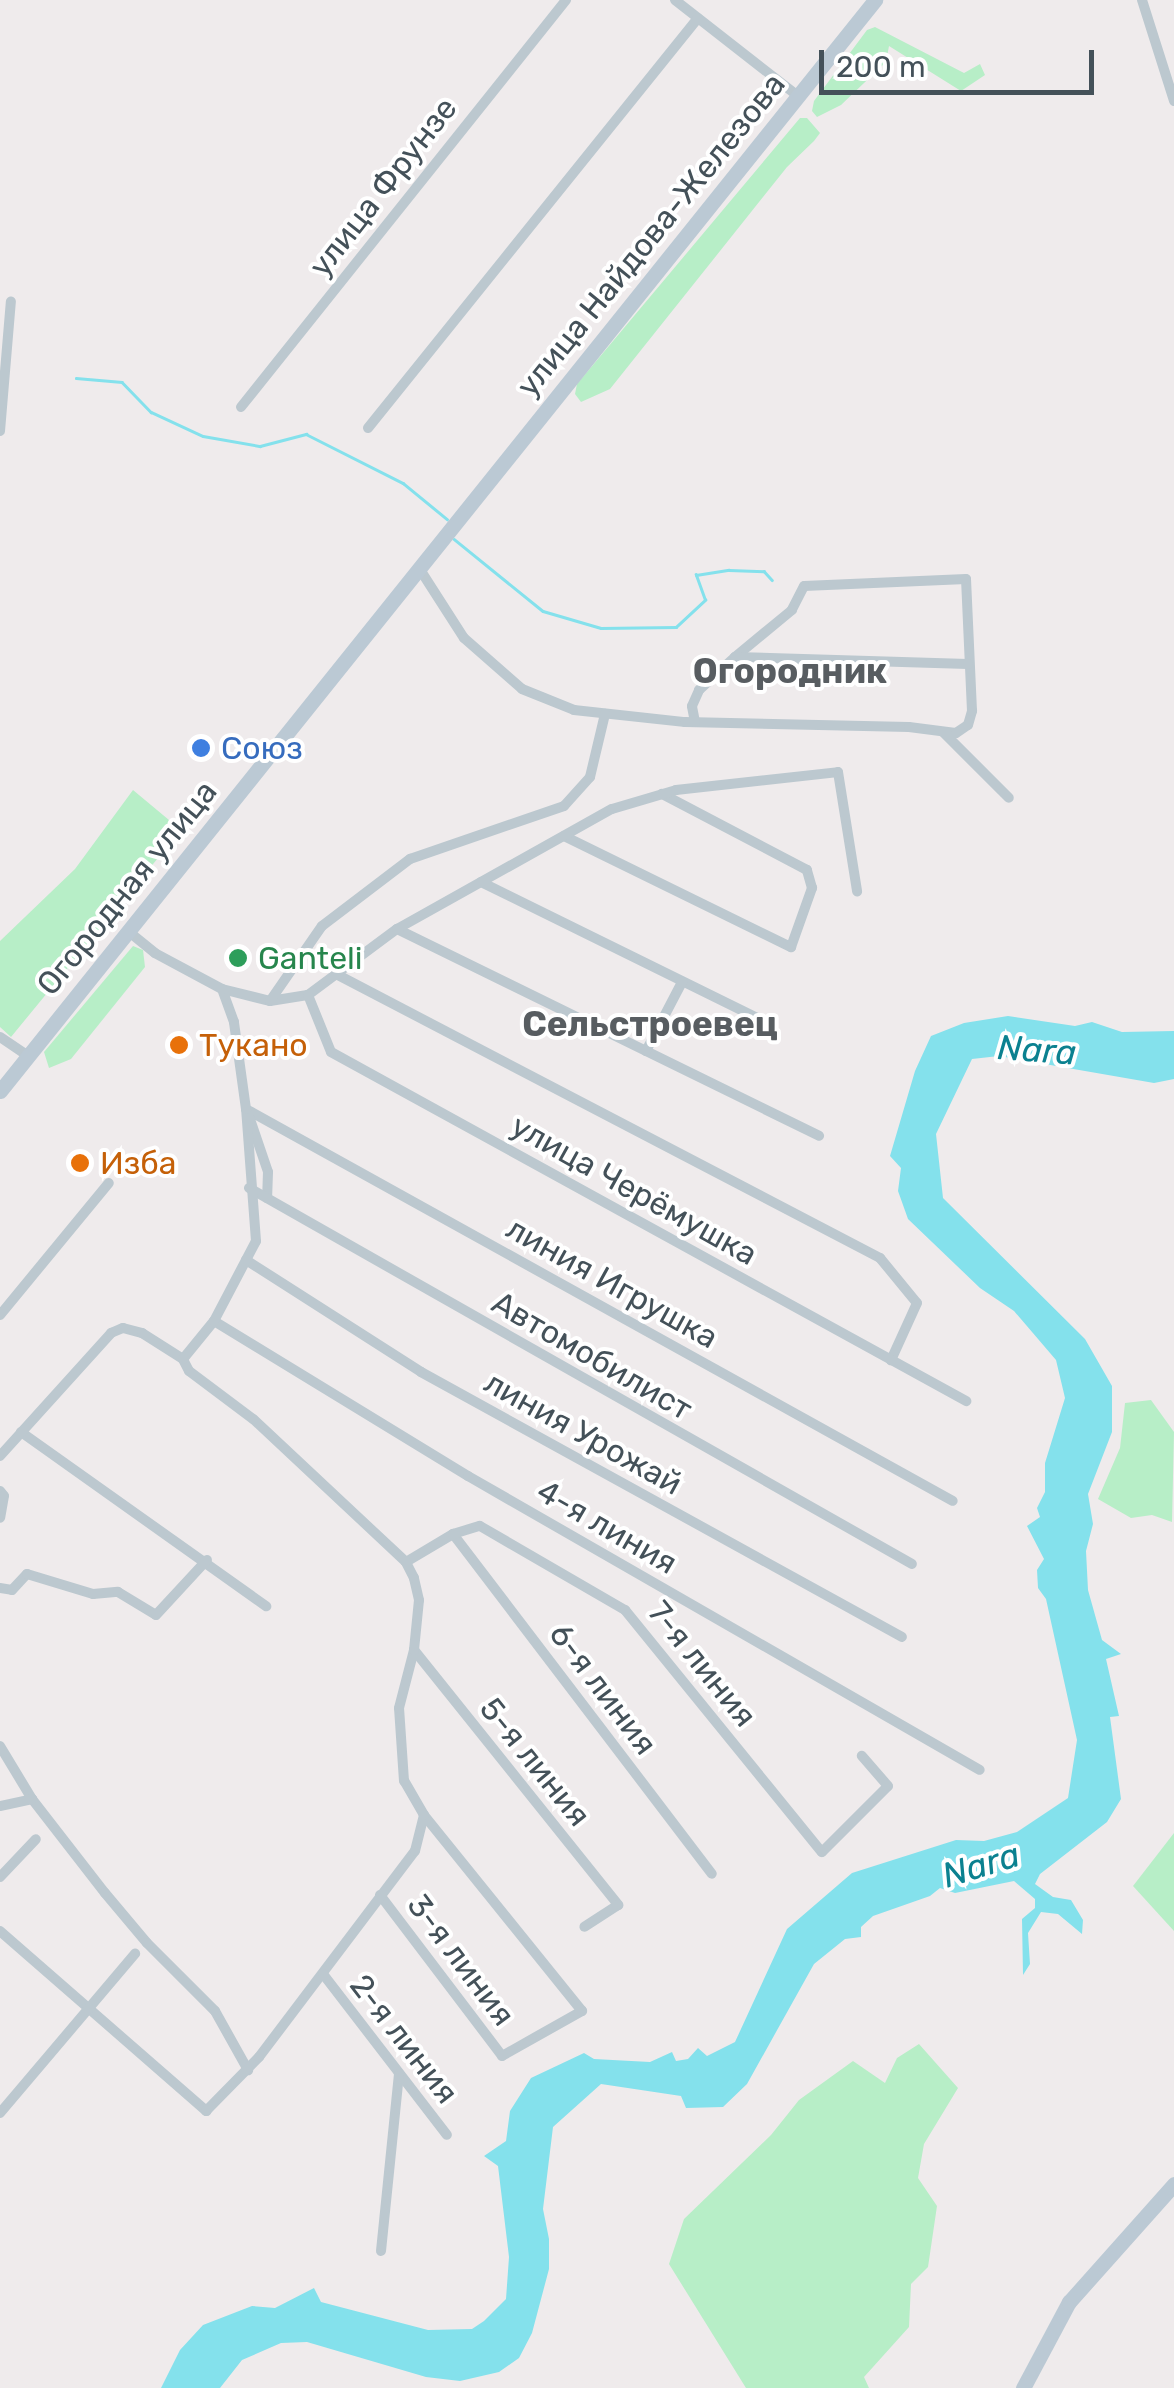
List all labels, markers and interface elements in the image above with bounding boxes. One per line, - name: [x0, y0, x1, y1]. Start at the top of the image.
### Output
- scale bar: [824, 30, 1099, 92]
- text: 200 m: [836, 49, 926, 85]
- street label: улица Найдова-Железова: [509, 66, 793, 404]
- street label: улица Фрунзе: [301, 90, 465, 284]
- district label: Огородник: [693, 650, 887, 692]
- place label: Союз: [221, 729, 303, 767]
- marker: Союз: [190, 737, 212, 759]
- street label: Огородная улица: [29, 773, 225, 1003]
- place label: Ganteli: [258, 939, 363, 977]
- marker: Ganteli: [227, 947, 249, 969]
- district label: Сельстроевец: [522, 1003, 778, 1045]
- place label: Тукано: [199, 1026, 308, 1064]
- water label: Nara: [996, 1026, 1078, 1074]
- marker: Тукано: [168, 1034, 190, 1056]
- street label: улица Черёмушка: [504, 1107, 764, 1273]
- place label: Изба: [100, 1144, 176, 1182]
- marker: Изба: [69, 1152, 91, 1174]
- street label: линия Игрушка: [500, 1209, 724, 1357]
- street label: Автомобилист: [485, 1283, 699, 1429]
- street label: линия Урожай: [477, 1363, 689, 1503]
- street label: 4-я линия: [530, 1472, 684, 1582]
- street label: 7-я линия: [640, 1593, 764, 1735]
- street label: 6-я линия: [541, 1616, 665, 1762]
- street label: 5-я линия: [472, 1690, 598, 1834]
- water label: Nara: [937, 1833, 1025, 1897]
- street label: 3-я линия: [399, 1887, 523, 2033]
- street label: 2-я линия: [342, 1967, 466, 2111]

